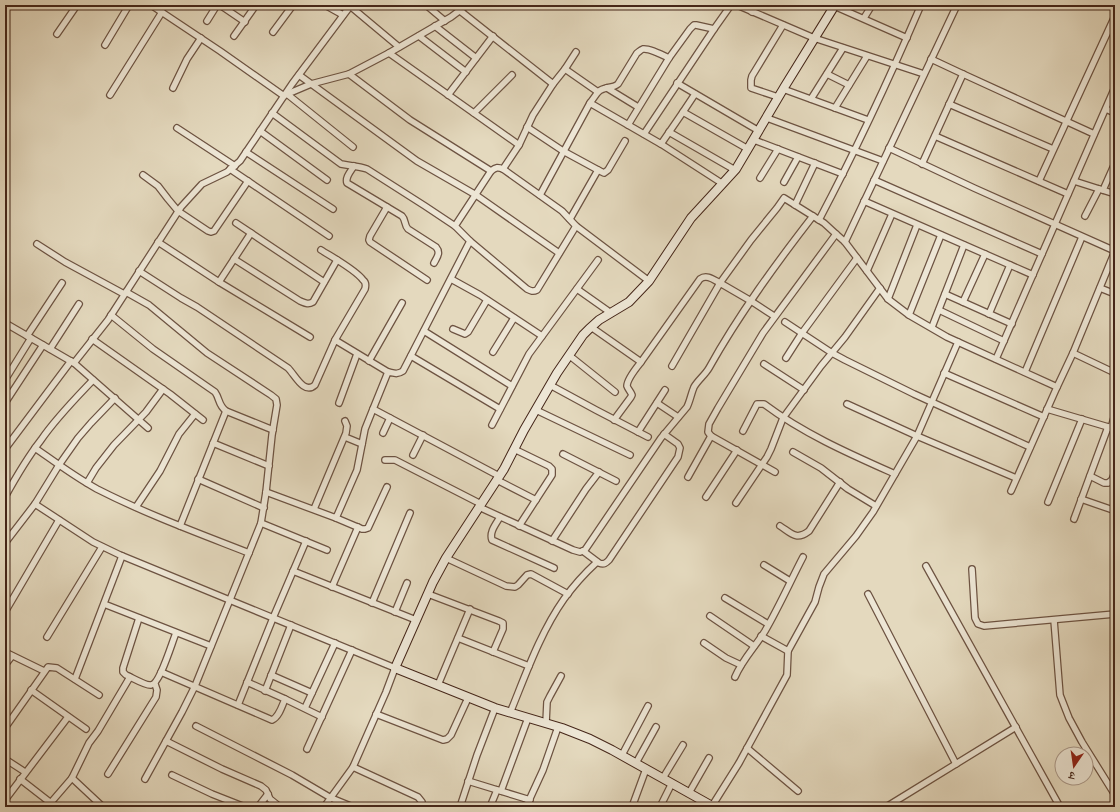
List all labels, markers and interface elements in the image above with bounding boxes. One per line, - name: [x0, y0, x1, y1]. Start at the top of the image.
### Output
- north arrow: [1054, 746, 1094, 786]
- text: उ: [1066, 768, 1077, 783]

